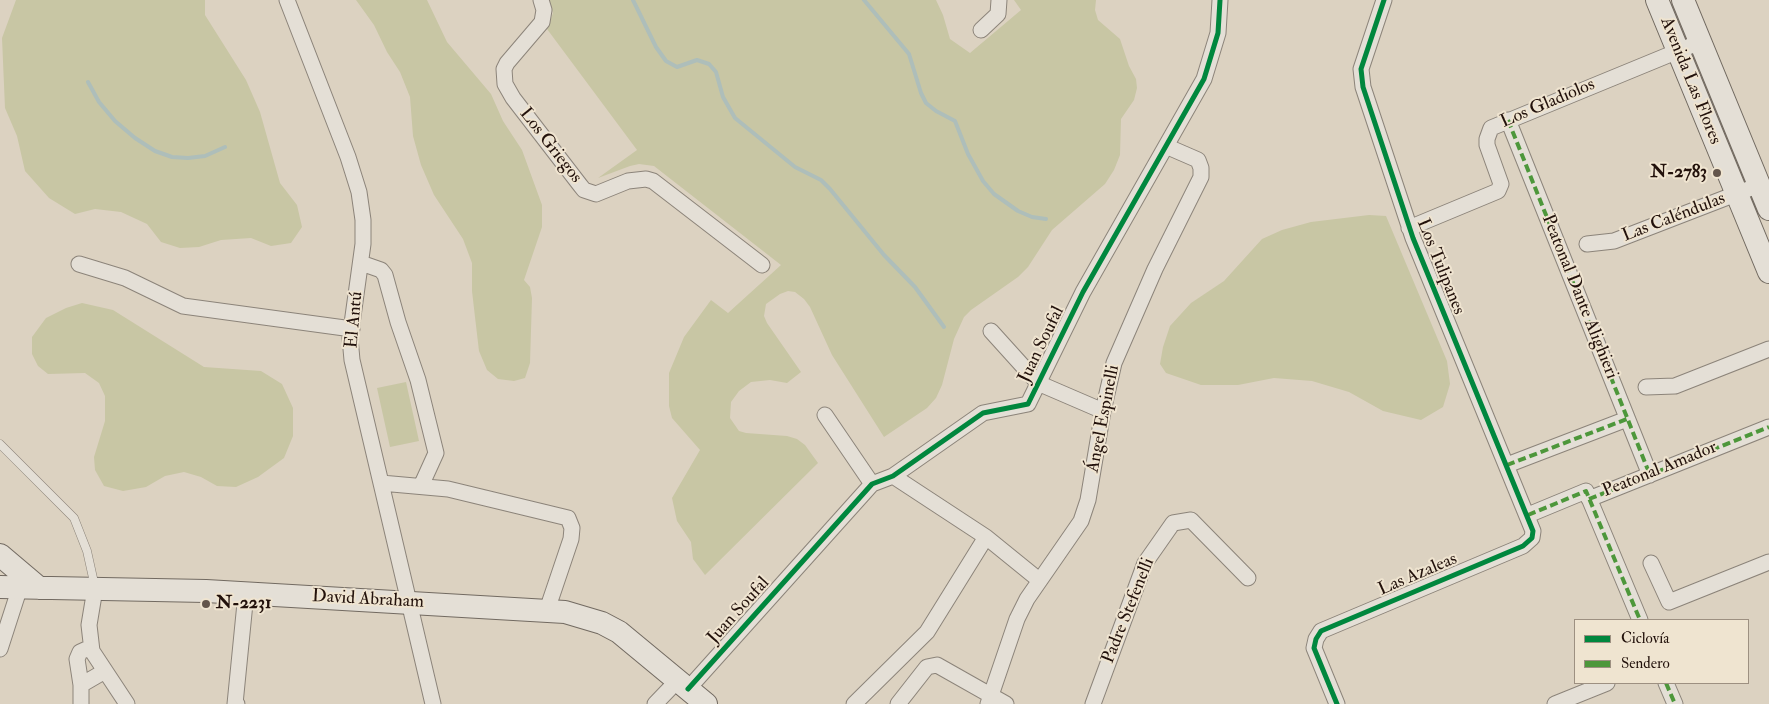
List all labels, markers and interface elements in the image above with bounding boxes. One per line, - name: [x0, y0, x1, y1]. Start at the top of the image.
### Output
- street label: Avenida Las Flores: [1655, 14, 1725, 148]
- street label: Los Gladiolos: [1498, 74, 1598, 134]
- street label: Los Griegos: [514, 104, 586, 188]
- place label: N-2783: [1651, 162, 1707, 184]
- marker: N-2783: [1711, 167, 1723, 179]
- street label: Las Caléndulas: [1619, 188, 1729, 248]
- street label: Peatonal Dante Alighieri: [1536, 211, 1622, 383]
- street label: Los Tulipanes: [1411, 216, 1469, 318]
- street label: El Antú: [342, 291, 368, 349]
- street label: Juan Soufal: [1014, 303, 1070, 387]
- street label: Ángel Espinelli: [1083, 363, 1125, 475]
- street label: Peatonal Amador: [1600, 437, 1720, 503]
- street label: Las Azaleas: [1375, 549, 1461, 601]
- street label: Padre Stefenelli: [1098, 555, 1160, 667]
- street label: Juan Soufal: [703, 573, 775, 649]
- street label: David Abraham: [312, 586, 424, 614]
- place label: N-2231: [216, 593, 271, 615]
- marker: N-2231: [200, 598, 212, 610]
- legend: [1574, 619, 1749, 684]
- text: Ciclovía: [1621, 629, 1669, 648]
- text: Sendero: [1621, 654, 1670, 673]

